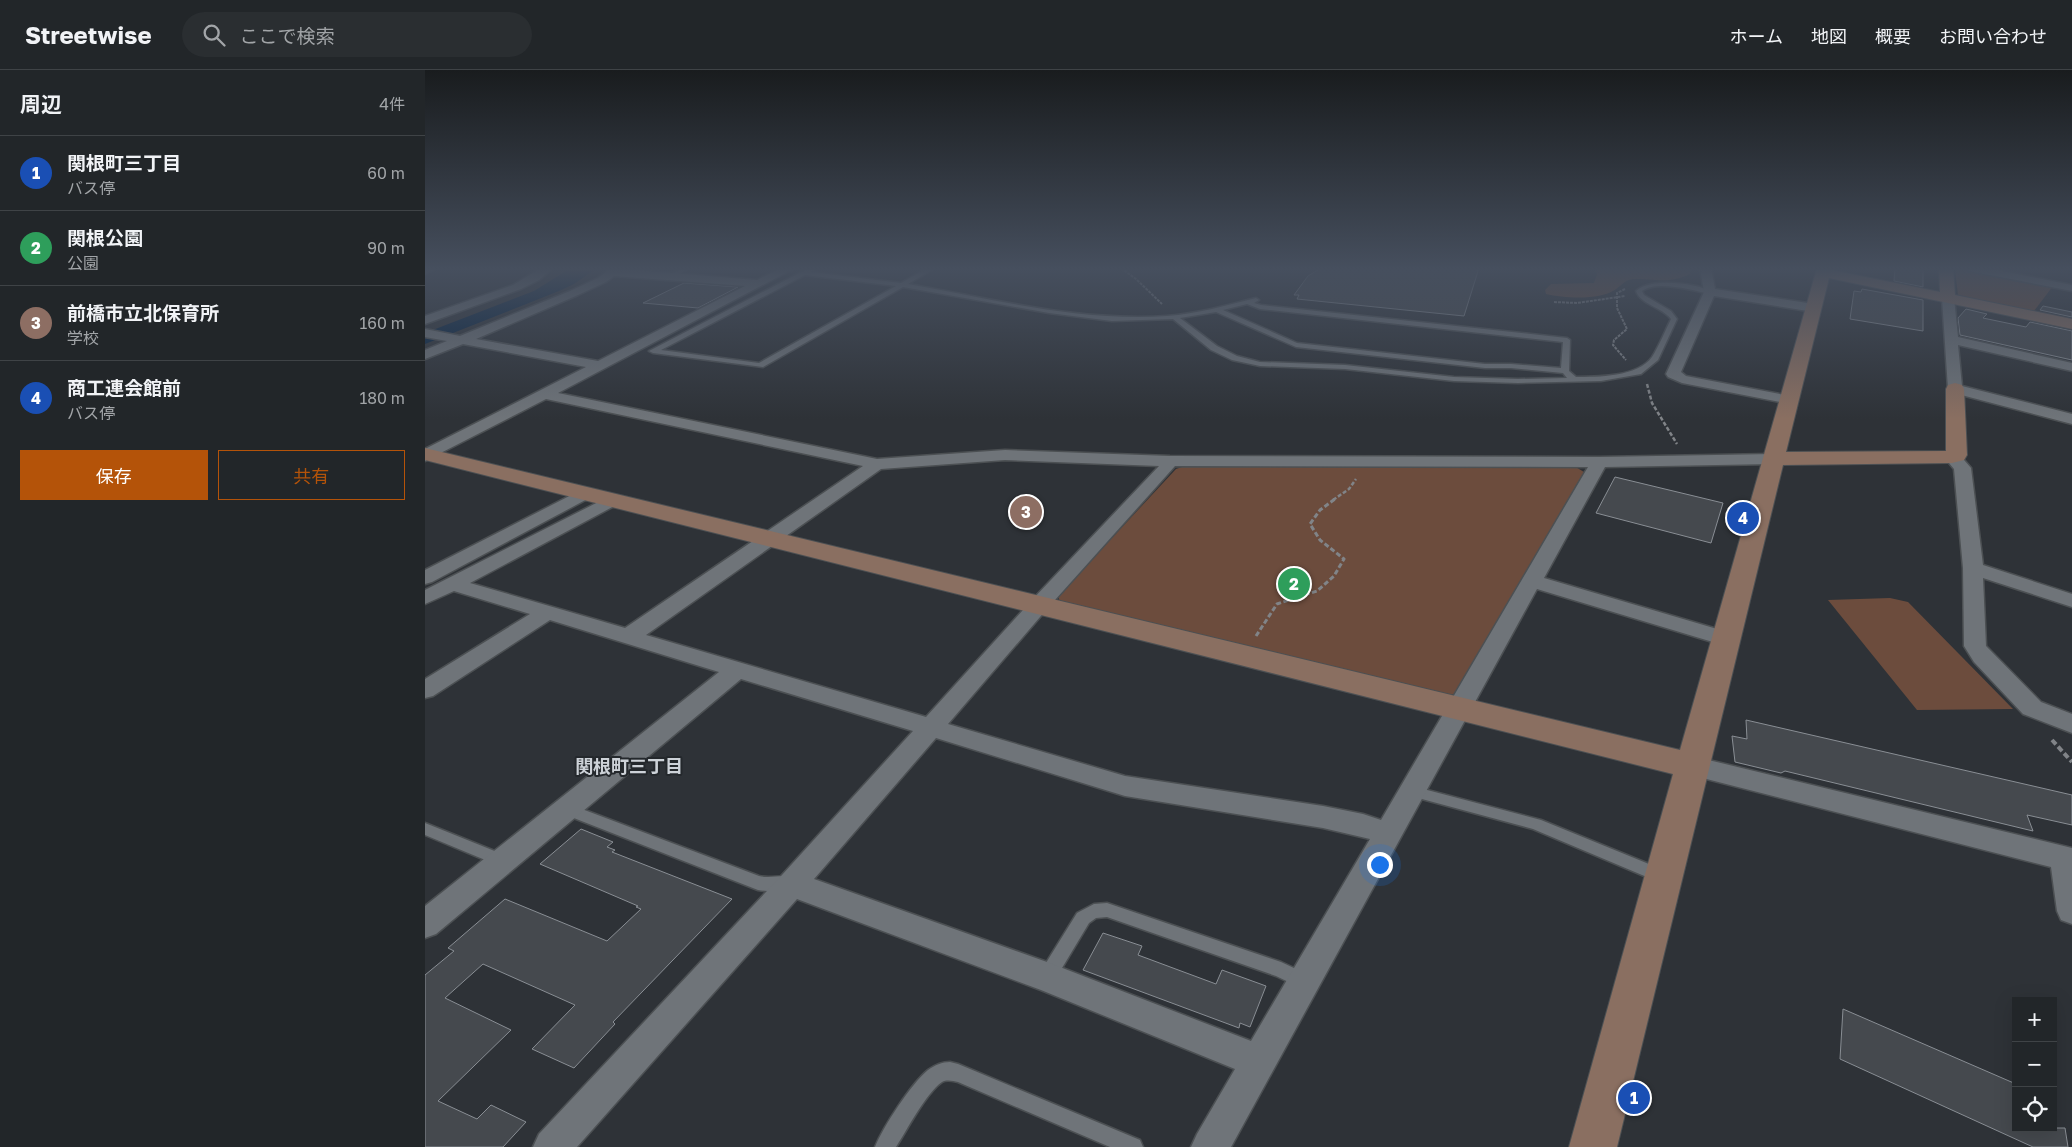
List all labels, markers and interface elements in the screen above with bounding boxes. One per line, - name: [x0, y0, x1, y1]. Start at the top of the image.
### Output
- search box: [182, 12, 532, 57]
- text: Streetwise: [25, 20, 152, 49]
- icon: search: [200, 21, 228, 49]
- text: ここで検索: [240, 24, 335, 47]
- text: ホーム: [1730, 25, 1783, 47]
- text: 地図: [1811, 25, 1847, 47]
- text: 概要: [1875, 25, 1911, 47]
- text: お問い合わせ: [1939, 25, 2047, 47]
- text: 周辺: [20, 91, 62, 117]
- text: 4件: [379, 94, 405, 114]
- text: 関根町三丁目: [67, 151, 181, 174]
- text: 1: [32, 163, 40, 183]
- text: 60 m: [367, 163, 405, 183]
- text: バス停: [67, 178, 115, 198]
- text: 関根公園: [67, 226, 143, 249]
- text: 2: [31, 238, 41, 258]
- text: 90 m: [367, 238, 405, 258]
- text: 公園: [67, 253, 99, 273]
- text: 前橋市立北保育所: [67, 301, 219, 324]
- text: 3: [31, 313, 41, 333]
- text: 160 m: [359, 313, 405, 333]
- text: 学校: [67, 328, 99, 348]
- text: 商工連会館前: [67, 376, 181, 399]
- text: 4: [31, 388, 41, 408]
- text: 180 m: [359, 388, 405, 408]
- text: バス停: [67, 403, 115, 423]
- button: 保存: [20, 450, 208, 500]
- button: 共有: [218, 450, 405, 500]
- pin: 3: [1010, 493, 1042, 531]
- pin: 4: [1727, 499, 1759, 537]
- pin: 2: [1278, 565, 1310, 603]
- district label: 関根町三丁目: [575, 755, 683, 777]
- your location: [1367, 852, 1393, 878]
- map controls: [2012, 997, 2057, 1132]
- button: +: [2012, 997, 2057, 1042]
- button: −: [2012, 1042, 2057, 1087]
- pin: 1: [1618, 1079, 1650, 1117]
- button: locate: [2012, 1087, 2057, 1132]

